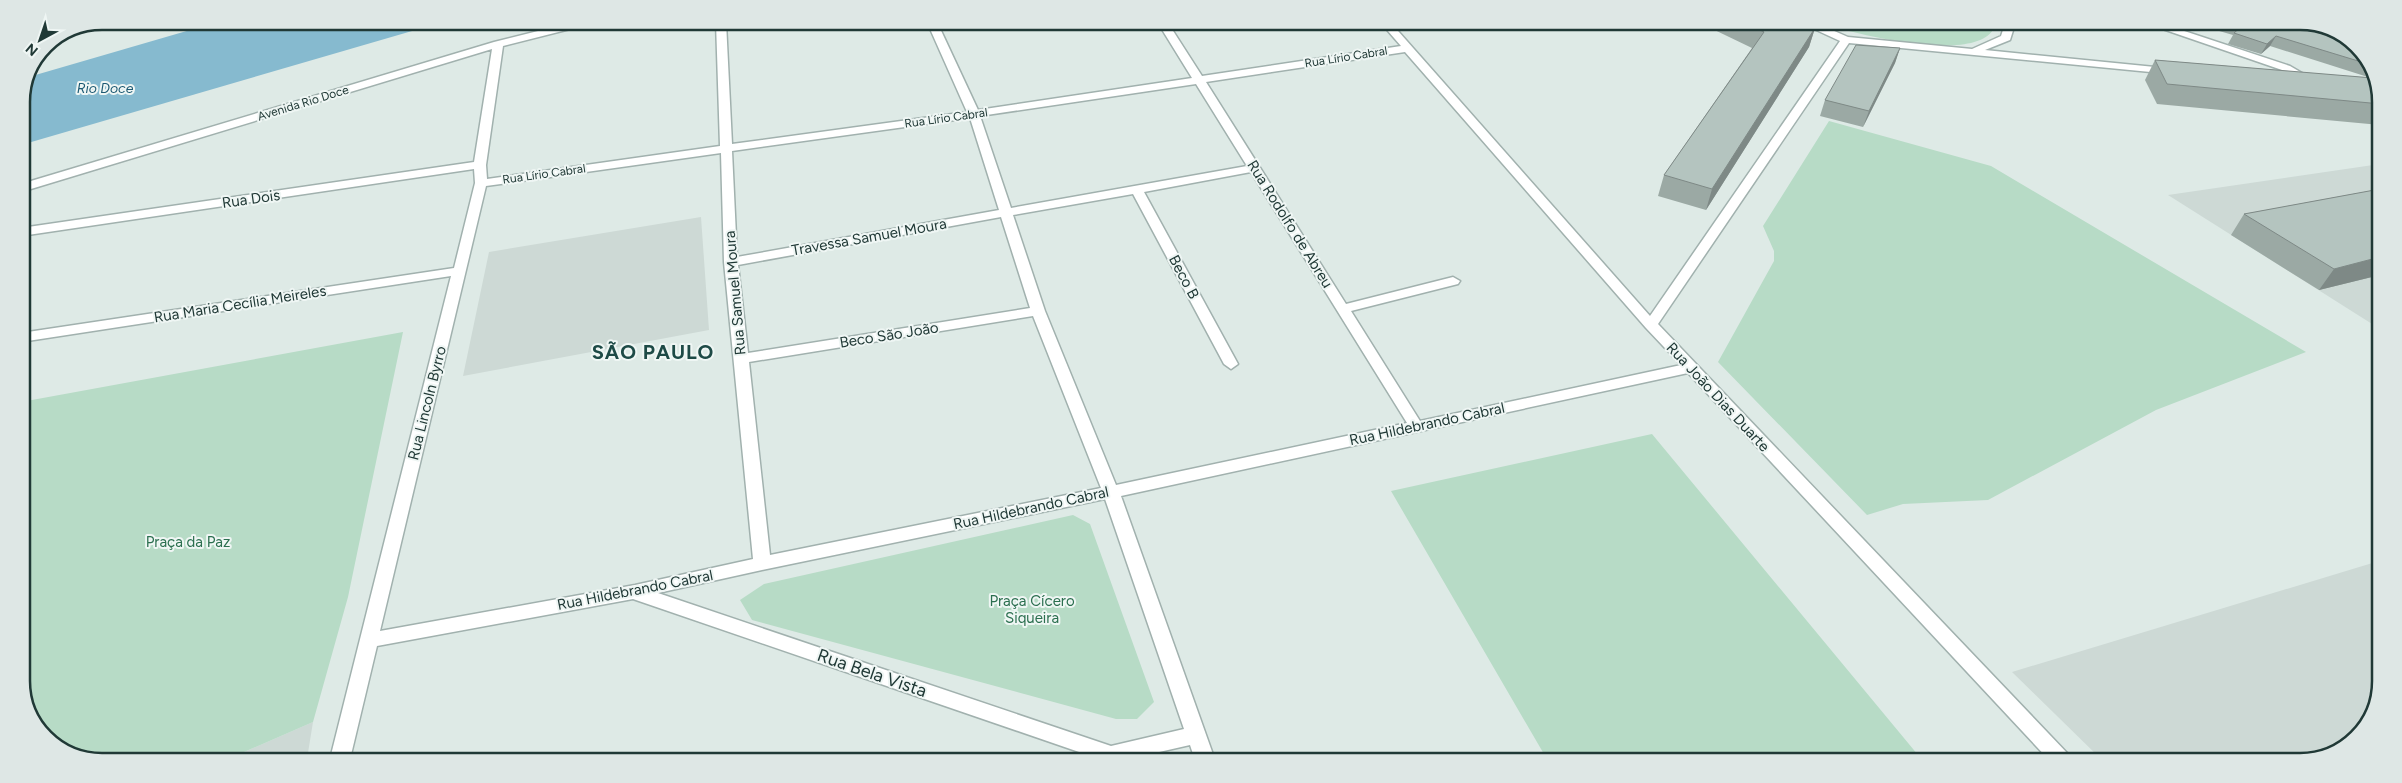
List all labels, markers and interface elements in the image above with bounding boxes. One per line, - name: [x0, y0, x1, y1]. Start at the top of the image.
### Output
- north arrow: [15, 15, 65, 65]
- text: N: [22, 40, 42, 60]
- street label: Rua Lírio Cabral: [1304, 44, 1388, 70]
- water label: Rio Doce: [77, 80, 134, 97]
- street label: Avenida Rio Doce: [256, 82, 351, 124]
- street label: Rua Lírio Cabral: [904, 105, 988, 131]
- street label: Rua Rodolfo de Abreu: [1243, 157, 1337, 291]
- street label: Rua Lírio Cabral: [502, 161, 586, 187]
- street label: Rua Dois: [221, 186, 281, 212]
- street label: Travessa Samuel Moura: [790, 215, 948, 259]
- street label: Rua Samuel Moura: [721, 230, 749, 356]
- street label: Beco B: [1165, 252, 1203, 302]
- street label: Rua Maria Cecília Meireles: [153, 281, 327, 327]
- street label: Beco São João: [838, 318, 940, 352]
- street label: Rua João Dias Duarte: [1663, 339, 1773, 455]
- district label: SÃO PAULO: [592, 340, 714, 364]
- street label: Rua Lincoln Byrro: [404, 344, 450, 462]
- street label: Rua Hildebrando Cabral: [1348, 399, 1506, 449]
- street label: Rua Hildebrando Cabral: [952, 483, 1110, 533]
- park label: Praça da Paz: [146, 533, 230, 551]
- street label: Rua Hildebrando Cabral: [555, 566, 715, 614]
- park label: Praça Cícero Siqueira: [989, 592, 1075, 627]
- street label: Rua Bela Vista: [814, 644, 930, 702]

